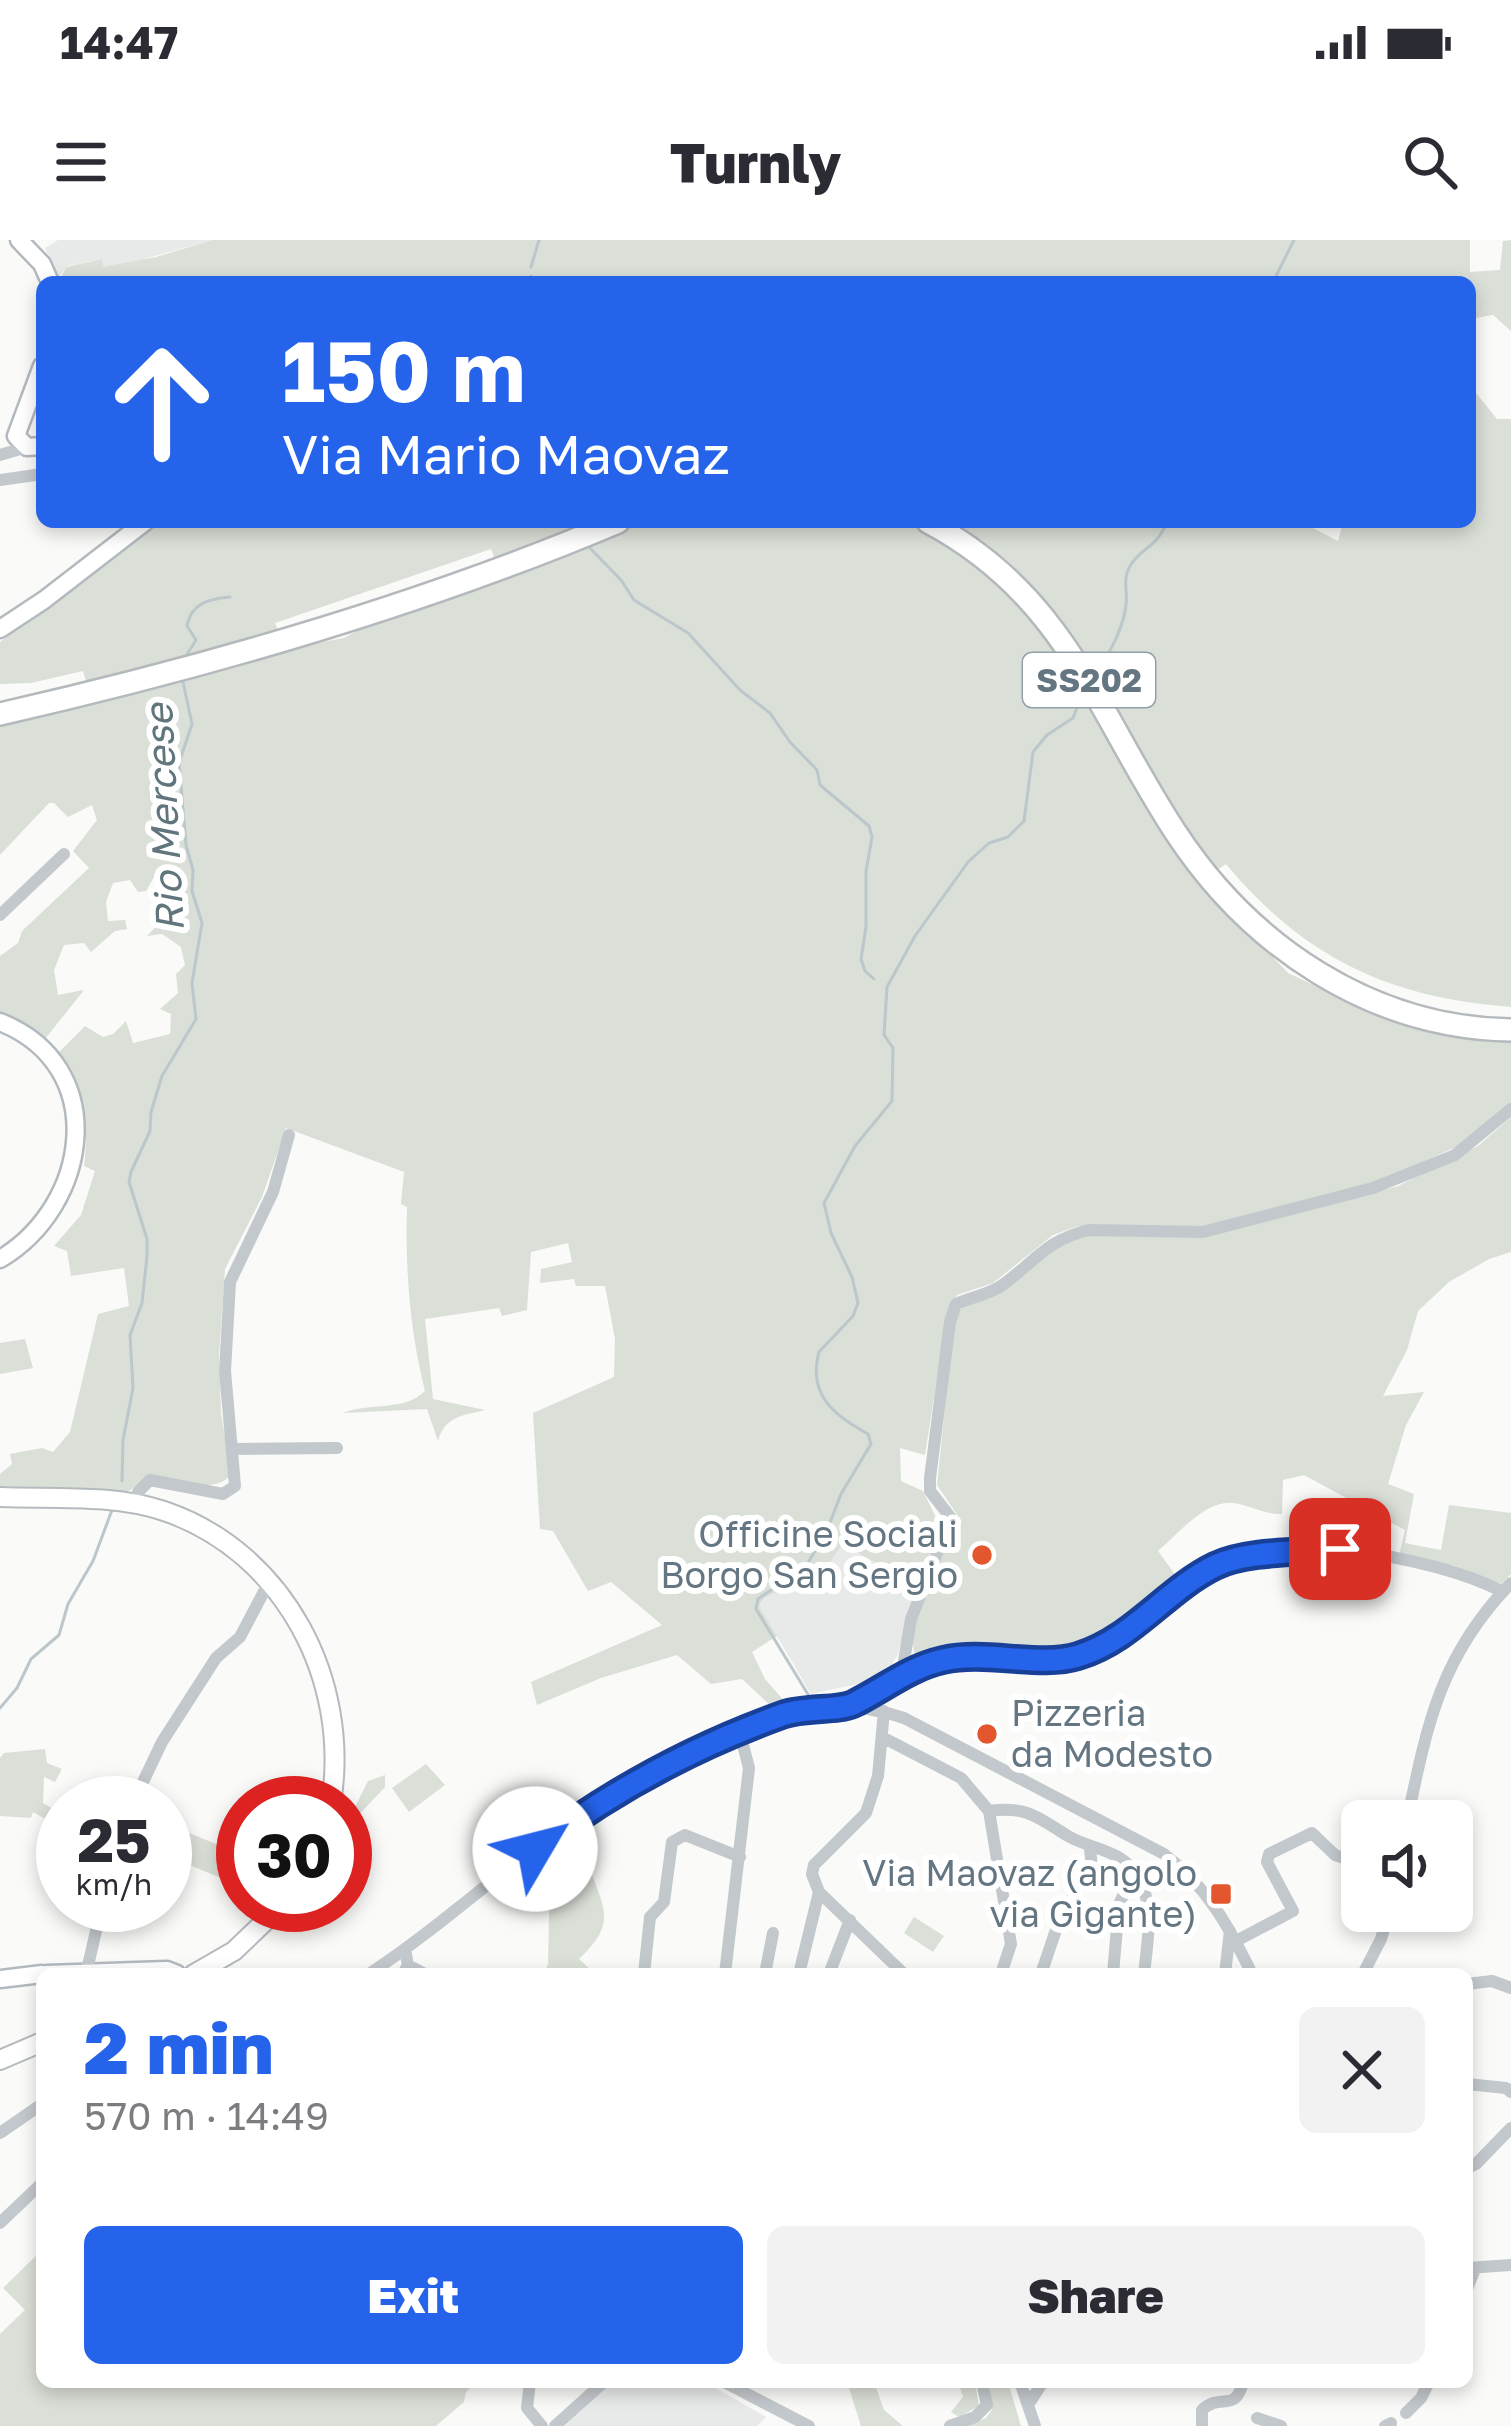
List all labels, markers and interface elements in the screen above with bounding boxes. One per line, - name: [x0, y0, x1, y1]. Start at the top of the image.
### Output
- text: 14:47: [60, 15, 178, 69]
- icon: menu: [48, 129, 114, 195]
- icon: search: [1397, 129, 1463, 195]
- text: Turnly: [670, 130, 841, 195]
- text: 150 m: [282, 320, 526, 420]
- icon: ahead: [84, 324, 240, 480]
- text: Via Mario Maovaz: [282, 421, 730, 486]
- road number: SS202: [1023, 653, 1155, 707]
- water label: Rio Mercese: [134, 700, 193, 933]
- pin: [1289, 1498, 1391, 1600]
- place label: Officine Sociali Borgo San Sergio: [660, 1512, 958, 1596]
- icon: arrive: [1307, 1516, 1373, 1582]
- marker: Officine Sociali Borgo San Sergio: [969, 1542, 995, 1568]
- place label: Pizzeria da Modesto: [1011, 1691, 1213, 1775]
- marker: Pizzeria da Modesto: [974, 1721, 1000, 1747]
- speed limit sign: 30: [216, 1776, 372, 1932]
- position arrow: [472, 1786, 598, 1912]
- map controls: [1341, 1800, 1473, 1932]
- button: sound: [1341, 1800, 1473, 1932]
- text: 25: [77, 1803, 151, 1875]
- place label: Via Maovaz (angolo via Gigante): [862, 1851, 1197, 1935]
- text: km/h: [76, 1866, 152, 1902]
- marker: Via Maovaz (angolo via Gigante): [1208, 1881, 1234, 1907]
- text: 2 min: [84, 2003, 274, 2090]
- button: close: [1299, 2007, 1425, 2133]
- text: 570 m · 14:49: [84, 2092, 329, 2139]
- button: Exit: [84, 2226, 743, 2364]
- button: Share: [767, 2226, 1425, 2364]

